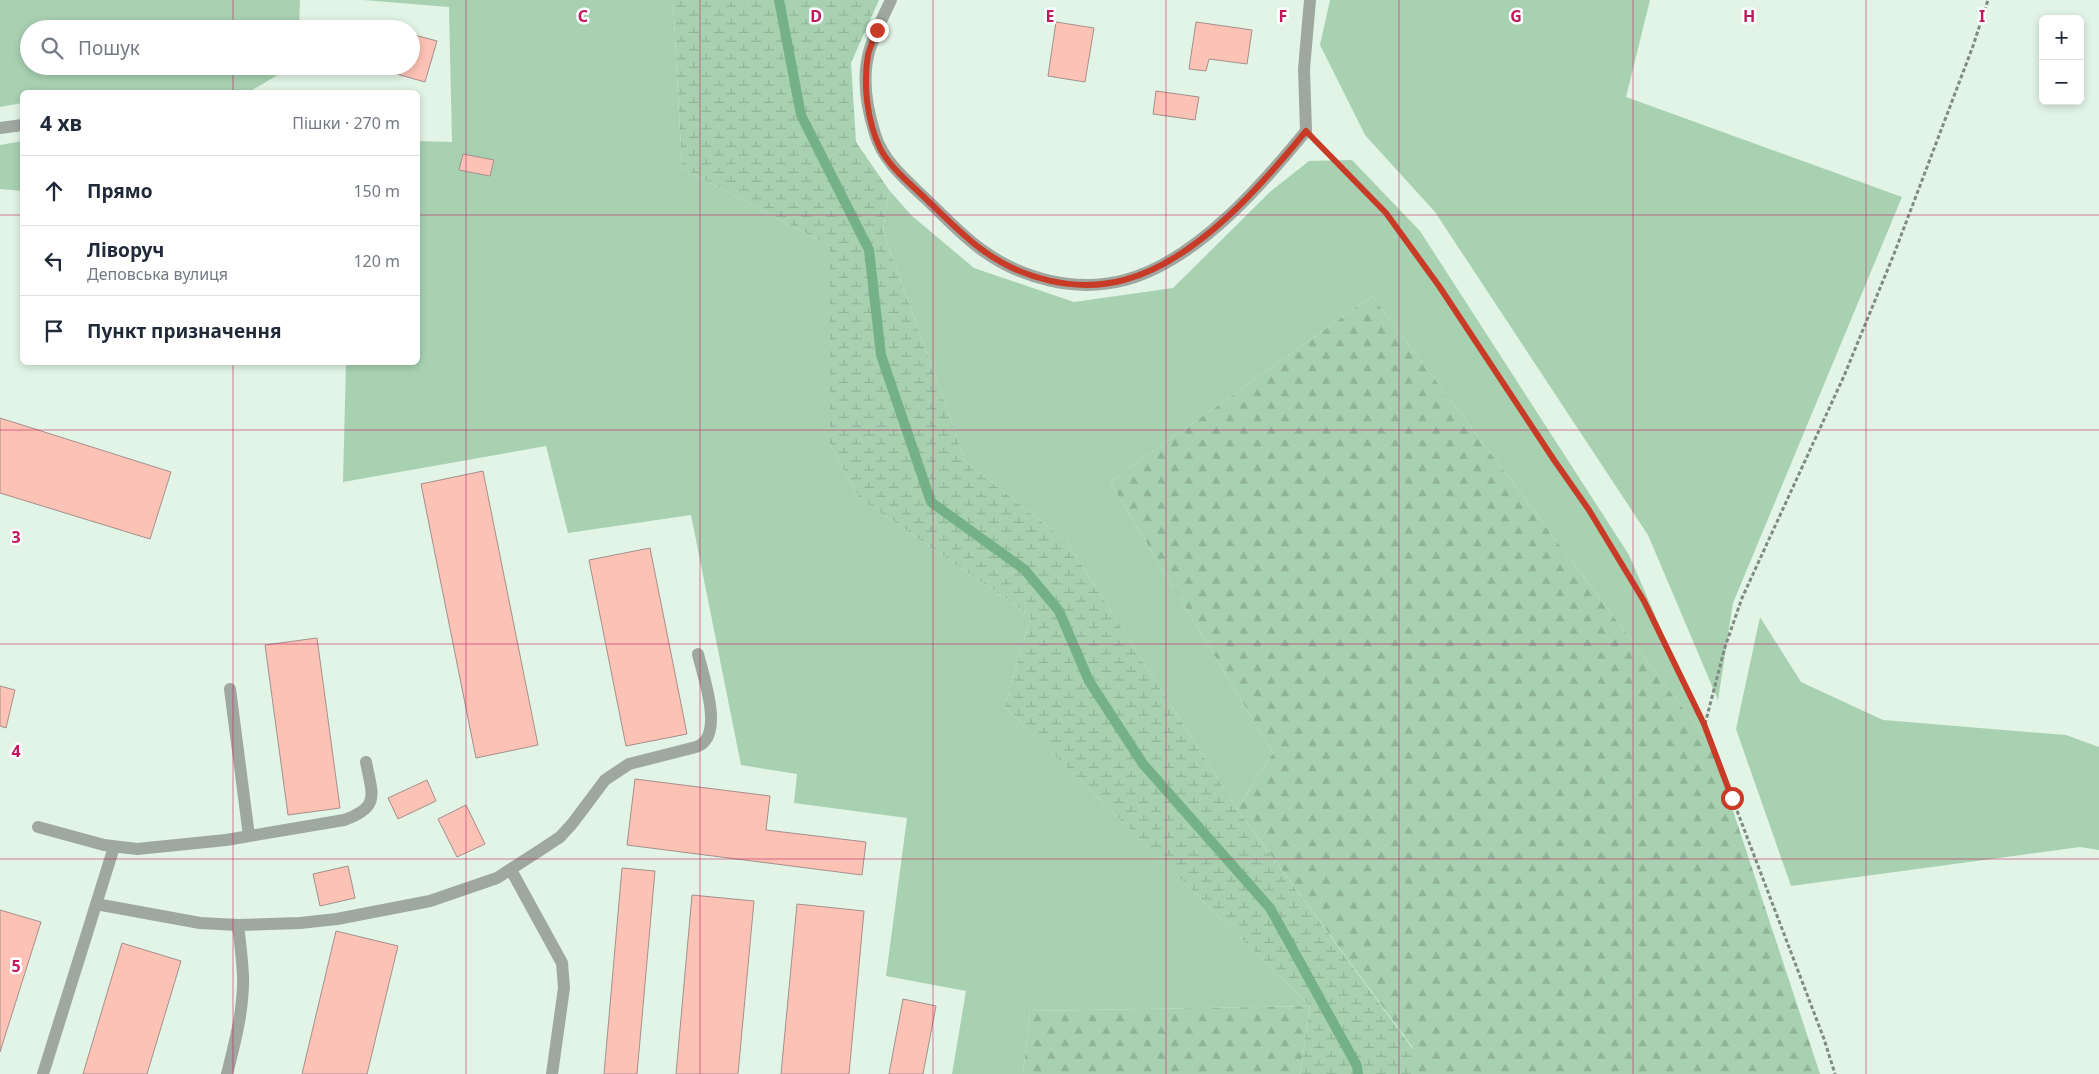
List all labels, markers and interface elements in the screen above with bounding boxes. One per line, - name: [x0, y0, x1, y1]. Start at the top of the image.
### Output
- text: C: [578, 5, 588, 27]
- text: D: [810, 5, 822, 27]
- text: E: [1046, 5, 1055, 27]
- text: F: [1279, 5, 1287, 27]
- text: G: [1510, 5, 1522, 27]
- text: H: [1743, 5, 1755, 27]
- text: I: [1979, 5, 1985, 27]
- map controls: [2039, 15, 2084, 105]
- button: +: [2039, 15, 2084, 60]
- route end: [866, 19, 889, 42]
- search box: [20, 20, 420, 75]
- icon: search: [38, 34, 66, 62]
- text: Пошук: [78, 35, 140, 61]
- button: −: [2039, 60, 2084, 105]
- text: 4 хв: [40, 109, 82, 137]
- text: Пішки · 270 m: [292, 112, 400, 134]
- icon: ahead: [40, 177, 68, 205]
- text: Прямо: [87, 178, 153, 204]
- text: 150 m: [353, 180, 400, 202]
- text: Ліворуч: [87, 237, 164, 263]
- icon: left: [40, 247, 68, 275]
- text: 120 m: [353, 250, 400, 272]
- text: Деповська вулиця: [87, 263, 228, 285]
- icon: arrive: [40, 317, 68, 345]
- text: Пункт призначення: [87, 318, 281, 344]
- text: 3: [11, 526, 21, 548]
- text: 4: [11, 740, 21, 762]
- route start: [1721, 787, 1744, 810]
- text: 5: [11, 955, 21, 977]

